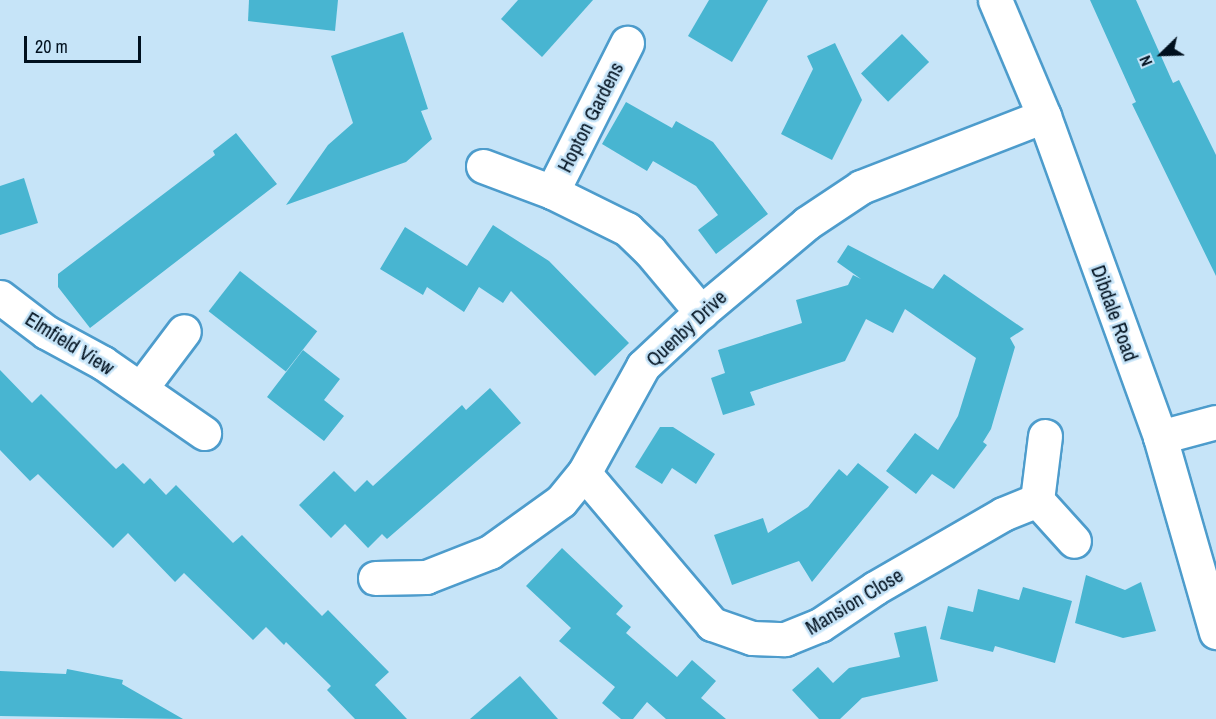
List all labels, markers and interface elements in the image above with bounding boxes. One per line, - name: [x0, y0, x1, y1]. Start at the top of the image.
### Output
- scale bar: [27, 24, 144, 62]
- north arrow: [1132, 24, 1192, 84]
- text: 20 m: [35, 34, 68, 59]
- text: N: [1133, 52, 1157, 70]
- street label: Hopton Gardens: [552, 58, 628, 176]
- street label: Dibdale Road: [1087, 262, 1143, 364]
- street label: Quenby Drive: [641, 285, 731, 371]
- street label: Elmfield View: [21, 306, 119, 380]
- street label: Mansion Close: [801, 563, 907, 639]

